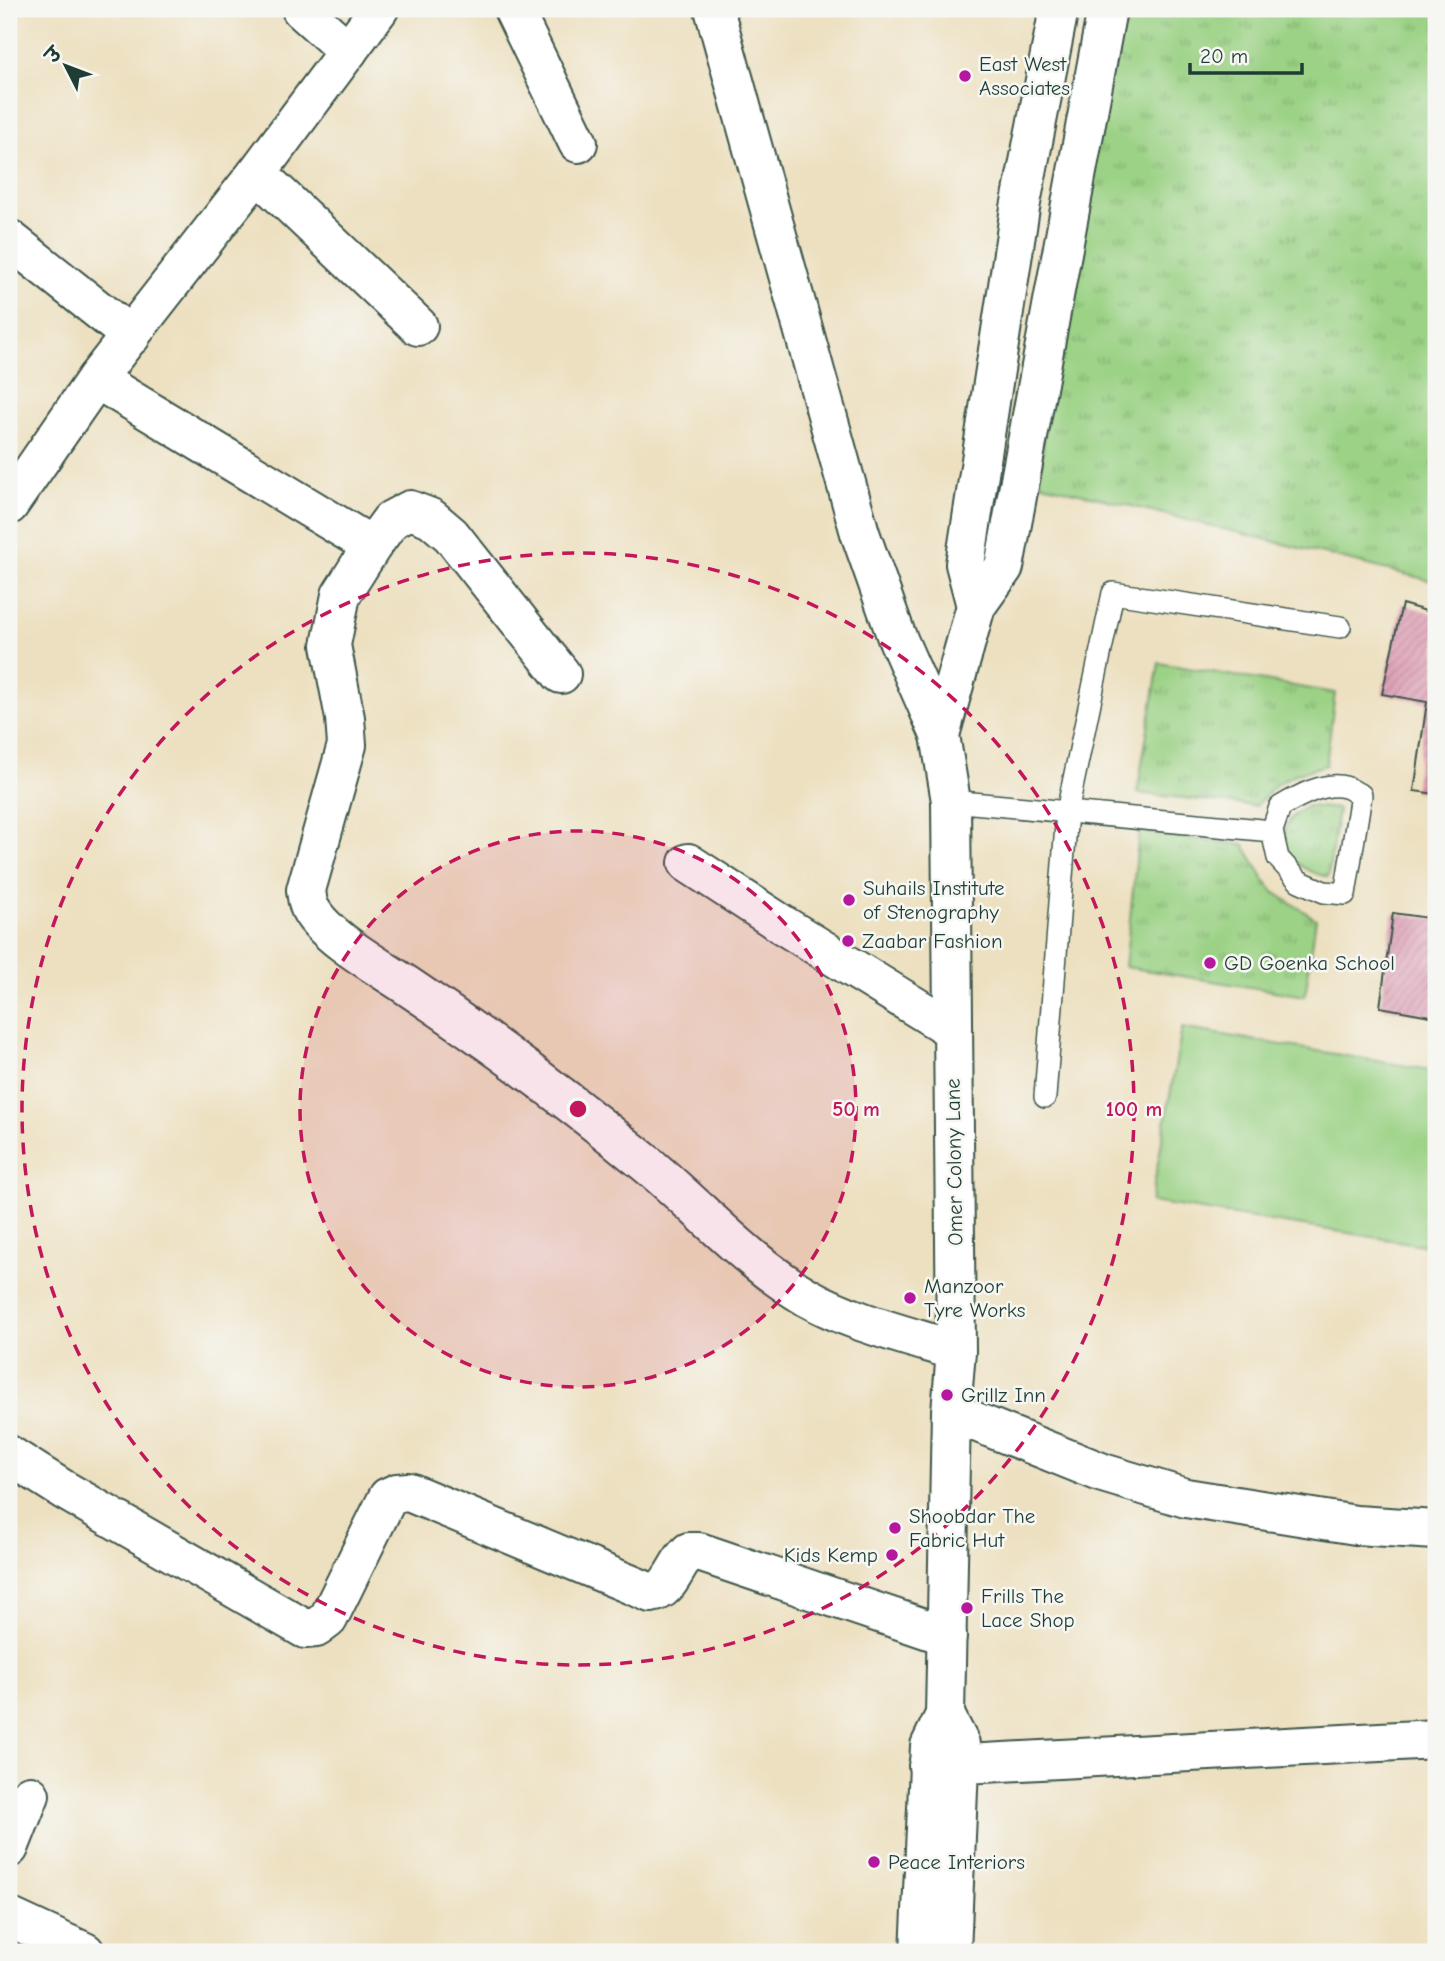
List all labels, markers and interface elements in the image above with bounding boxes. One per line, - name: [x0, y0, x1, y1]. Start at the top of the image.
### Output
- north arrow: [32, 32, 102, 102]
- scale bar: [1190, 32, 1302, 76]
- text: उ: [40, 41, 68, 69]
- text: 20 m: [1200, 44, 1248, 68]
- place label: East West Associates: [979, 52, 1070, 100]
- marker: East West Associates: [957, 68, 973, 84]
- place label: Suhails Institute of Stenography: [863, 876, 1005, 924]
- marker: Suhails Institute of Stenography: [841, 892, 857, 908]
- place label: Zaabar Fashion: [862, 929, 1003, 953]
- marker: Zaabar Fashion: [840, 933, 856, 949]
- place label: GD Goenka School: [1224, 951, 1395, 975]
- marker: GD Goenka School: [1202, 955, 1218, 971]
- street label: Omer Colony Lane: [941, 1078, 967, 1246]
- centre of rings: [566, 1097, 590, 1121]
- text: 50 m: [832, 1097, 880, 1121]
- text: 100 m: [1106, 1097, 1162, 1121]
- place label: Manzoor Tyre Works: [924, 1274, 1026, 1322]
- marker: Manzoor Tyre Works: [902, 1290, 918, 1306]
- place label: Grillz Inn: [961, 1383, 1046, 1407]
- marker: Grillz Inn: [939, 1387, 955, 1403]
- place label: Shoobdar The Fabric Hut: [909, 1504, 1035, 1552]
- marker: Shoobdar The Fabric Hut: [887, 1520, 903, 1536]
- place label: Kids Kemp: [784, 1543, 878, 1567]
- marker: Kids Kemp: [884, 1547, 900, 1563]
- place label: Frills The Lace Shop: [981, 1584, 1075, 1632]
- marker: Frills The Lace Shop: [959, 1600, 975, 1616]
- place label: Peace Interiors: [888, 1850, 1025, 1874]
- marker: Peace Interiors: [866, 1854, 882, 1870]

